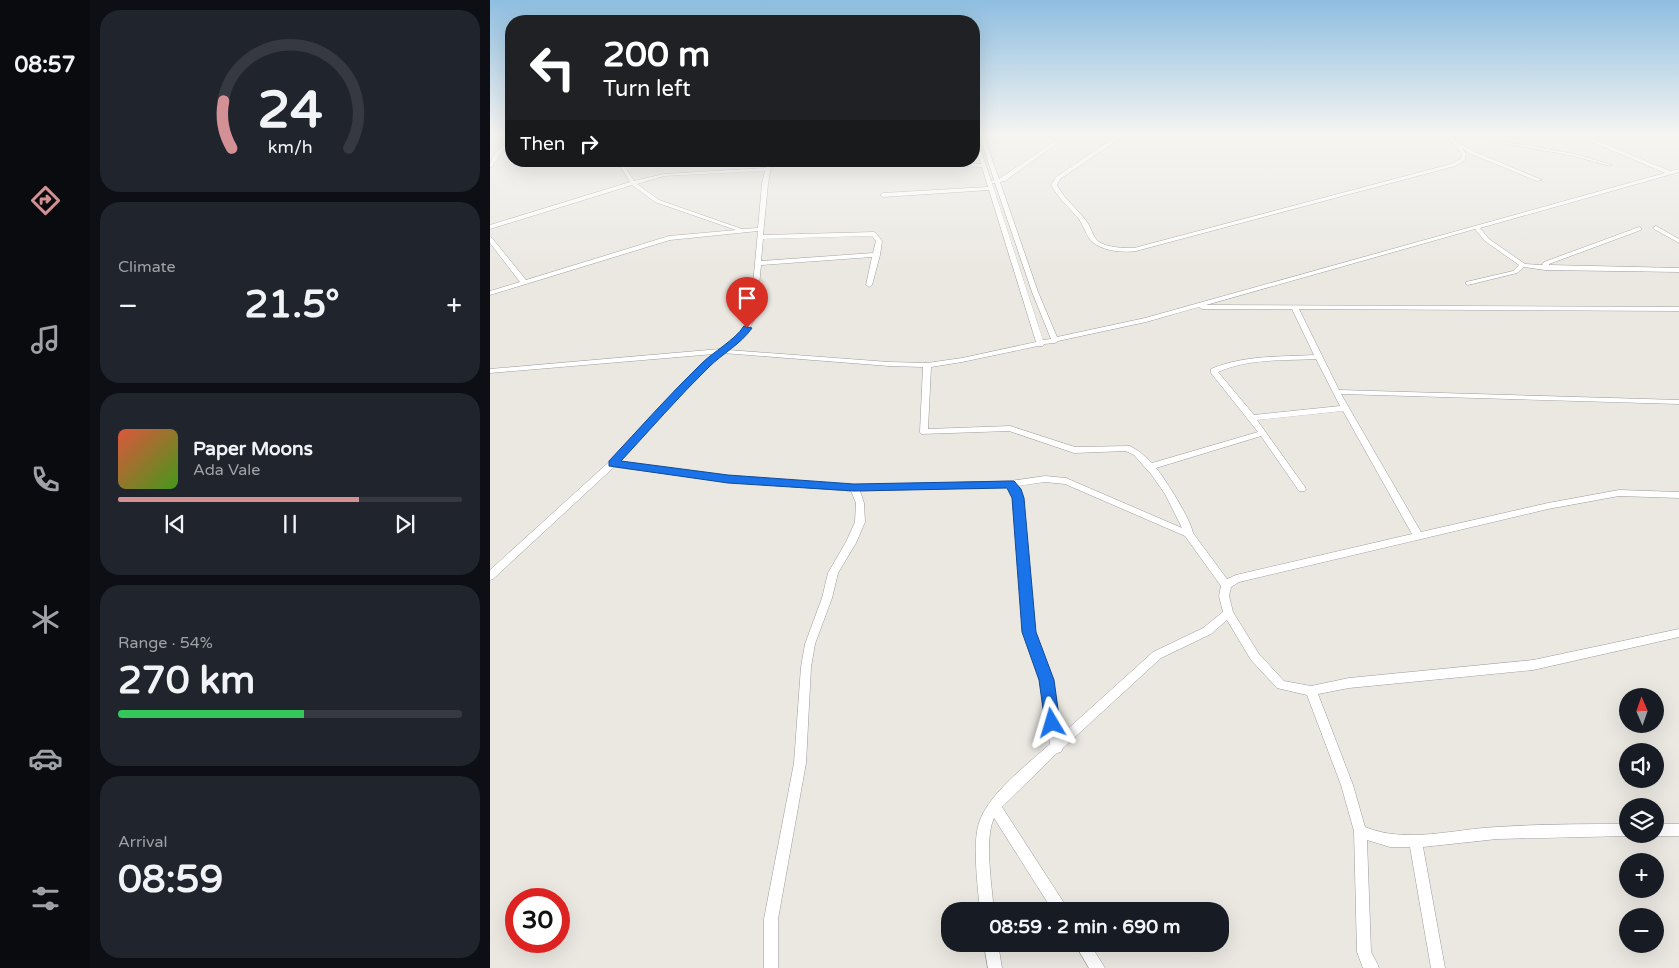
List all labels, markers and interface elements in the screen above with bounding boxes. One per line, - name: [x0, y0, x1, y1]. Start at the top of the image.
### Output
- text: 200 m: [603, 34, 710, 76]
- icon: left: [520, 35, 585, 100]
- text: 08:57: [15, 52, 75, 78]
- text: Turn left: [603, 76, 691, 102]
- text: 24: [257, 79, 323, 142]
- icon: right: [575, 130, 603, 158]
- text: Then: [520, 133, 565, 155]
- text: km/h: [268, 137, 312, 158]
- icon: directions: [28, 183, 63, 218]
- text: Climate: [118, 257, 176, 277]
- pin: [726, 277, 768, 328]
- text: 21.5°: [245, 282, 340, 328]
- icon: arrive: [733, 284, 761, 312]
- text: −: [118, 289, 138, 323]
- text: +: [446, 289, 462, 323]
- icon: music: [28, 322, 63, 357]
- text: Paper Moons: [193, 438, 313, 460]
- text: Ada Vale: [193, 460, 260, 480]
- icon: phone: [28, 462, 63, 497]
- icon: previous: [161, 510, 189, 538]
- icon: pause: [276, 510, 304, 538]
- icon: next: [391, 510, 419, 538]
- icon: climate: [28, 602, 63, 637]
- text: Range · 54%: [118, 633, 213, 653]
- text: 270 km: [118, 658, 255, 704]
- north arrow: [1619, 688, 1664, 732]
- map controls: [1619, 688, 1664, 953]
- position arrow: [1025, 696, 1077, 748]
- icon: car: [28, 741, 63, 776]
- button: sound: [1619, 743, 1664, 788]
- button: layers: [1619, 798, 1664, 843]
- text: Arrival: [118, 832, 167, 852]
- button: +: [1619, 853, 1664, 898]
- text: 08:59: [118, 857, 223, 903]
- icon: filters: [28, 881, 63, 916]
- speed limit sign: 30: [505, 888, 570, 953]
- button: −: [1619, 908, 1664, 953]
- text: 08:59 · 2 min · 690 m: [989, 916, 1181, 938]

